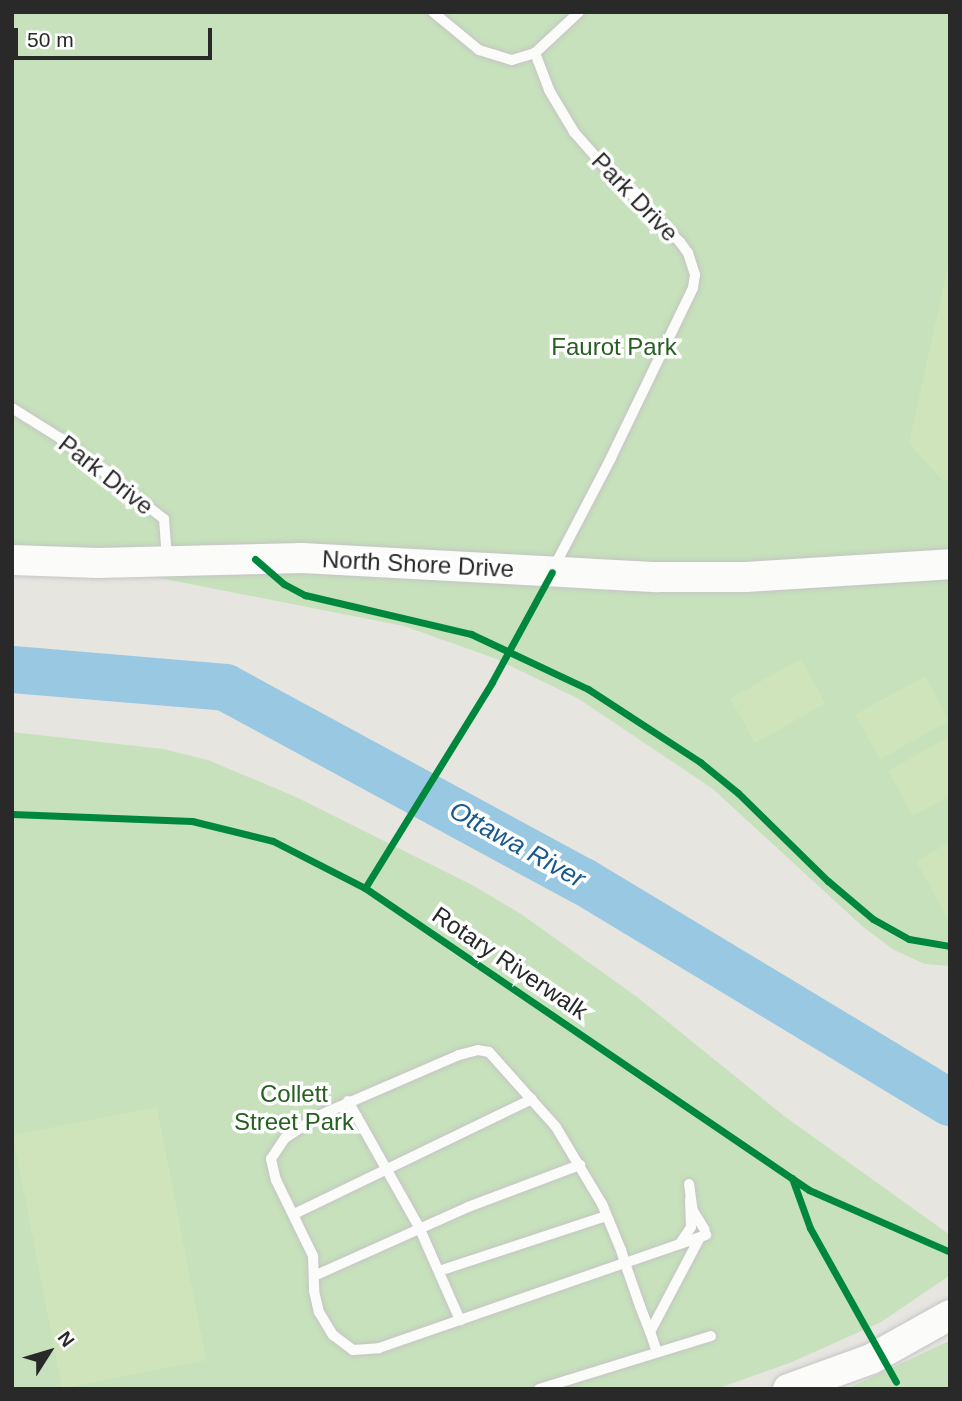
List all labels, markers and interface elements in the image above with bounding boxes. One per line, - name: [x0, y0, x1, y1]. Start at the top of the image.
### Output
- scale bar: [18, 14, 215, 58]
- text: 50 m: [27, 28, 74, 51]
- street label: Park Drive: [586, 147, 684, 247]
- park label: Faurot Park: [551, 333, 677, 361]
- street label: Park Drive: [53, 429, 159, 521]
- street label: North Shore Drive: [321, 545, 515, 583]
- water label: Ottawa River: [444, 795, 590, 895]
- street label: Rotary Riverwalk: [427, 900, 593, 1026]
- park label: Collett Street Park: [234, 1080, 354, 1136]
- north arrow: [14, 1317, 84, 1387]
- text: N: [54, 1327, 79, 1351]

